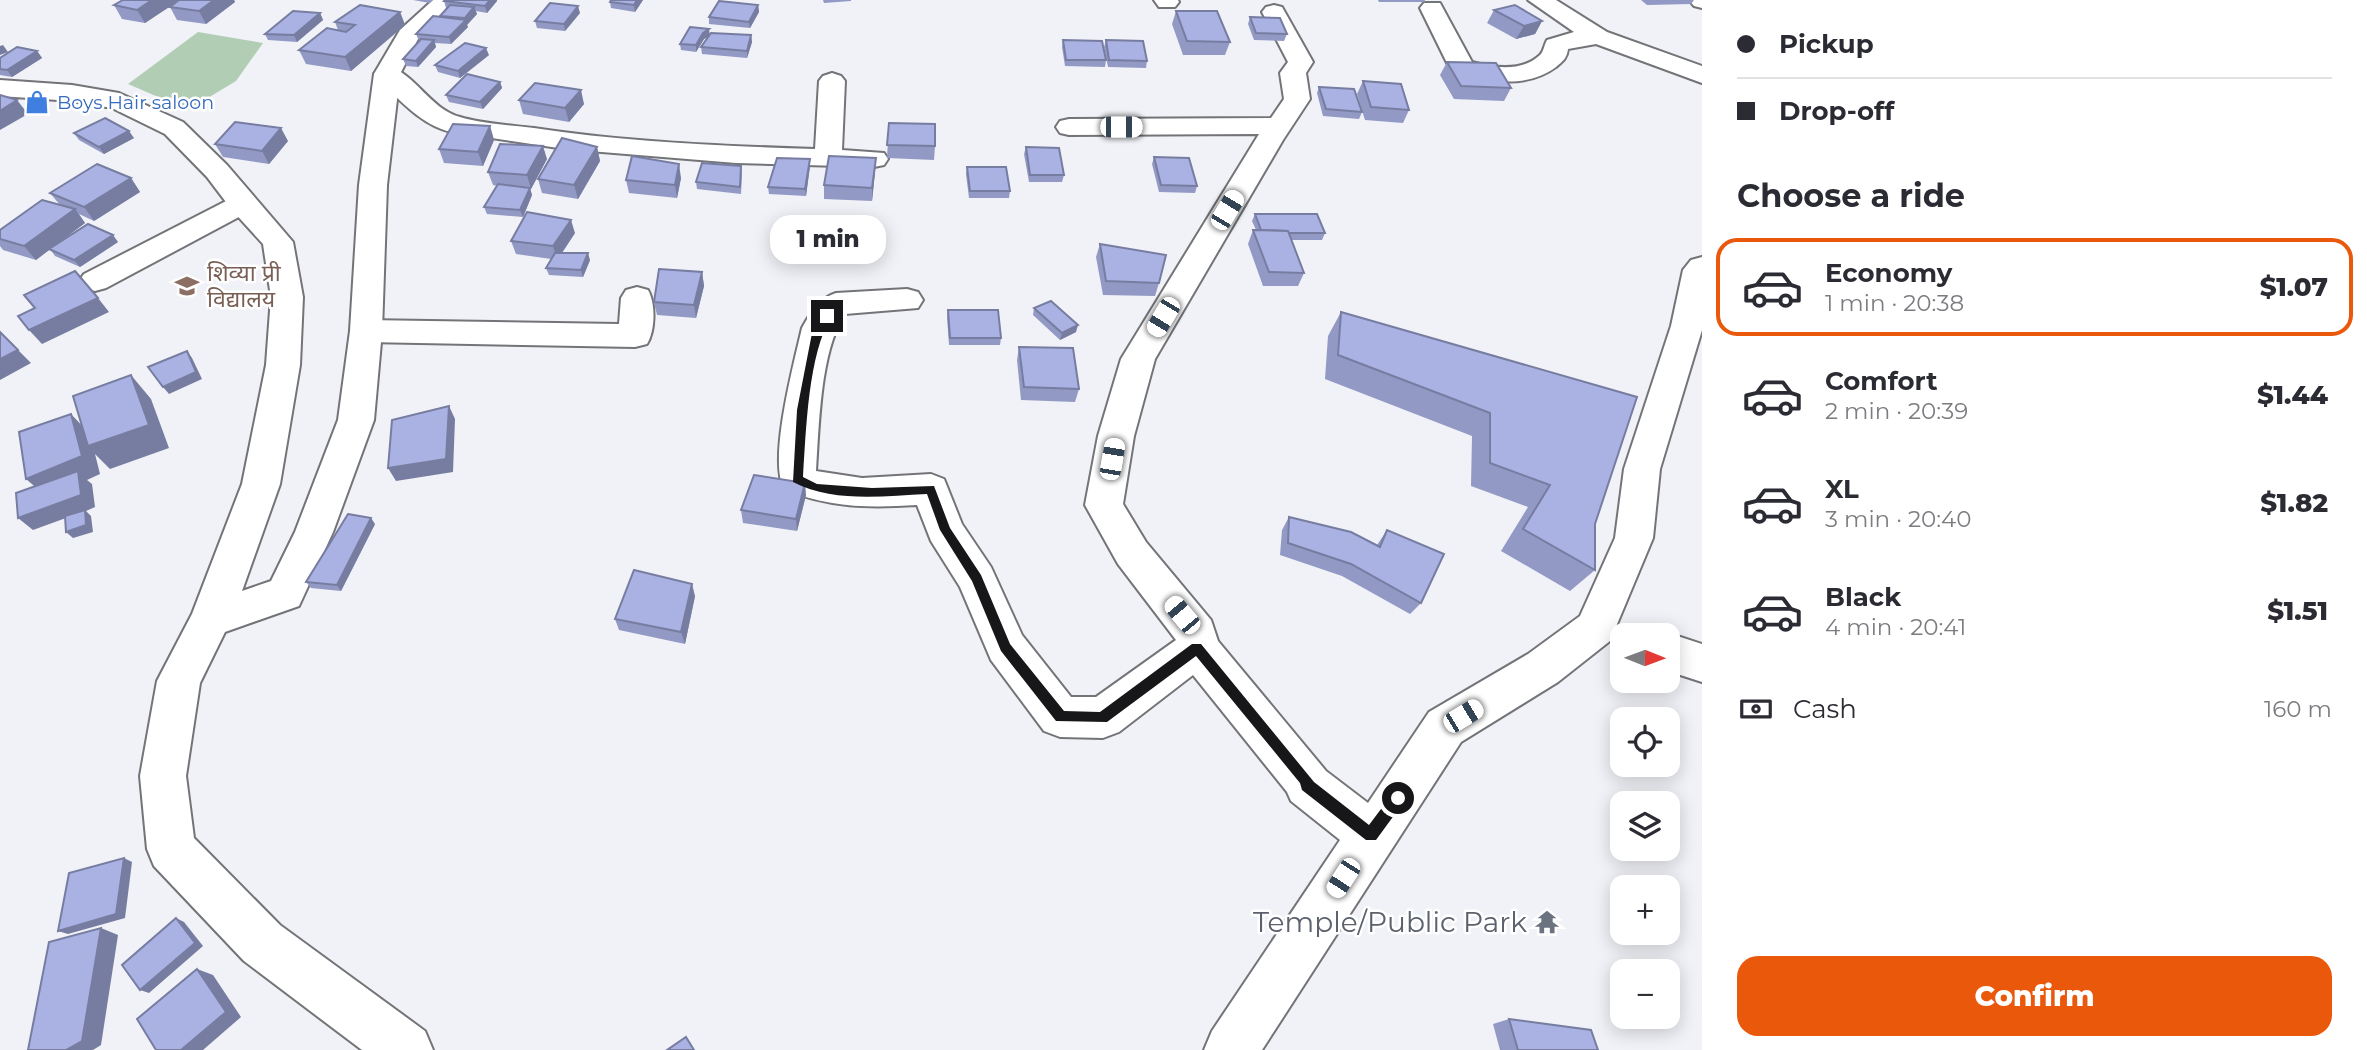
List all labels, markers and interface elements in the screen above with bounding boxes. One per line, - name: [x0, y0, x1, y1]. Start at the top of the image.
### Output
- text: Pickup: [1779, 28, 1874, 60]
- shop icon: Boys Hair saloon: [23, 88, 51, 116]
- place label: Boys Hair saloon: [57, 91, 214, 114]
- text: Drop-off: [1779, 95, 1894, 127]
- car: [1101, 117, 1143, 138]
- text: Choose a ride: [1737, 176, 1965, 215]
- car: [1208, 187, 1247, 233]
- callout: 1 min: [769, 215, 885, 264]
- text: 1 min: [796, 225, 860, 253]
- icon: car: [1741, 256, 1804, 319]
- text: Economy: [1825, 257, 1952, 289]
- place label: शिव्या प्री विद्यालय: [207, 259, 282, 313]
- text: $1.07: [2260, 271, 2328, 303]
- school or university icon: शिव्या प्री विद्यालय: [173, 272, 201, 300]
- text: 1 min · 20:38: [1825, 289, 1964, 317]
- car: [1144, 294, 1183, 340]
- route end: [811, 300, 843, 332]
- icon: car: [1741, 364, 1804, 427]
- text: Comfort: [1825, 365, 1937, 397]
- text: $1.44: [2257, 379, 2328, 411]
- text: 2 min · 20:39: [1825, 397, 1968, 425]
- car: [1099, 436, 1126, 482]
- icon: car: [1741, 472, 1804, 535]
- text: XL: [1825, 473, 1859, 505]
- text: $1.82: [2260, 487, 2328, 519]
- text: 3 min · 20:40: [1825, 505, 1972, 533]
- icon: car: [1741, 580, 1804, 643]
- text: Black: [1825, 581, 1901, 613]
- car: [1161, 592, 1204, 638]
- text: $1.51: [2267, 595, 2328, 627]
- text: 4 min · 20:41: [1825, 613, 1966, 641]
- north arrow: [1610, 623, 1680, 693]
- map controls: [1610, 623, 1680, 1029]
- icon: cash: [1737, 690, 1775, 728]
- text: Cash: [1793, 693, 1857, 725]
- text: 160 m: [2264, 695, 2332, 723]
- car: [1440, 696, 1487, 736]
- button: locate: [1610, 707, 1680, 777]
- route start: [1382, 782, 1414, 814]
- button: layers: [1610, 791, 1680, 861]
- car: [1323, 855, 1364, 901]
- button: +: [1610, 875, 1680, 945]
- place label: Temple/Public Park: [1253, 905, 1527, 939]
- temple icon: Temple/Public Park: [1533, 908, 1561, 936]
- button: Confirm: [1737, 956, 2332, 1036]
- button: −: [1610, 959, 1680, 1029]

